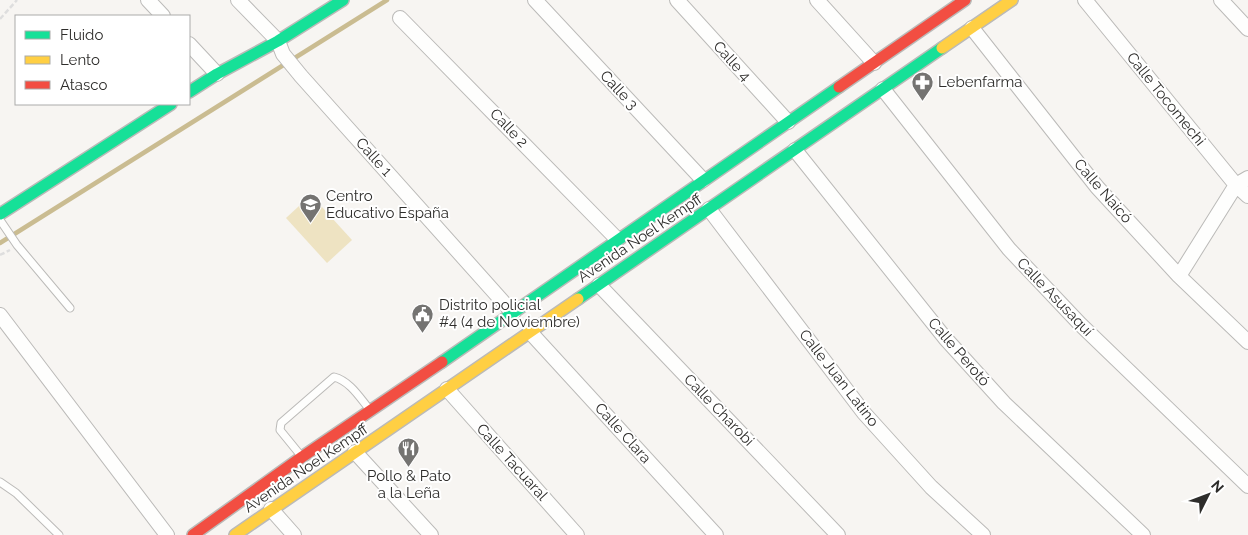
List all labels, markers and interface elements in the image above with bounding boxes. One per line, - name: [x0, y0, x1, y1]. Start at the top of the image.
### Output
- legend: [15, 15, 190, 105]
- text: Fluido: [60, 26, 103, 44]
- street label: Calle 4: [709, 37, 755, 85]
- street label: Calle Tocomechi: [1123, 49, 1209, 149]
- text: Lento: [60, 51, 100, 69]
- street label: Calle 3: [596, 67, 642, 113]
- pharmacy icon: Lebenfarma: [910, 70, 934, 101]
- place label: Lebenfarma: [938, 73, 1022, 91]
- text: Atasco: [60, 76, 107, 94]
- street label: Calle 2: [486, 105, 532, 151]
- street label: Calle 1: [352, 134, 396, 180]
- street label: Calle Naicó: [1070, 155, 1136, 227]
- place label: Centro Educativo España: [326, 187, 449, 222]
- street label: Avenida Noel Kempff: [575, 190, 706, 286]
- school or university icon: Centro Educativo España: [298, 193, 322, 224]
- street label: Calle Asusaquí: [1013, 254, 1097, 340]
- place label: Distrito policial #4 (4 de Noviembre): [439, 296, 580, 331]
- public building icon: Distrito policial #4 (4 de Noviembre): [411, 302, 435, 333]
- street label: Calle Perotó: [924, 314, 994, 390]
- street label: Calle Juan Latino: [795, 326, 883, 430]
- street label: Calle Charobi: [680, 370, 758, 450]
- street label: Calle Clara: [591, 399, 655, 467]
- street label: Avenida Noel Kempff: [241, 420, 372, 516]
- street label: Calle Tacuaral: [473, 420, 552, 505]
- restaurant icon: Pollo & Pato a la Leña: [397, 436, 421, 467]
- place label: Pollo & Pato a la Leña: [367, 467, 451, 502]
- north arrow: [1183, 470, 1233, 520]
- text: N: [1208, 477, 1227, 496]

